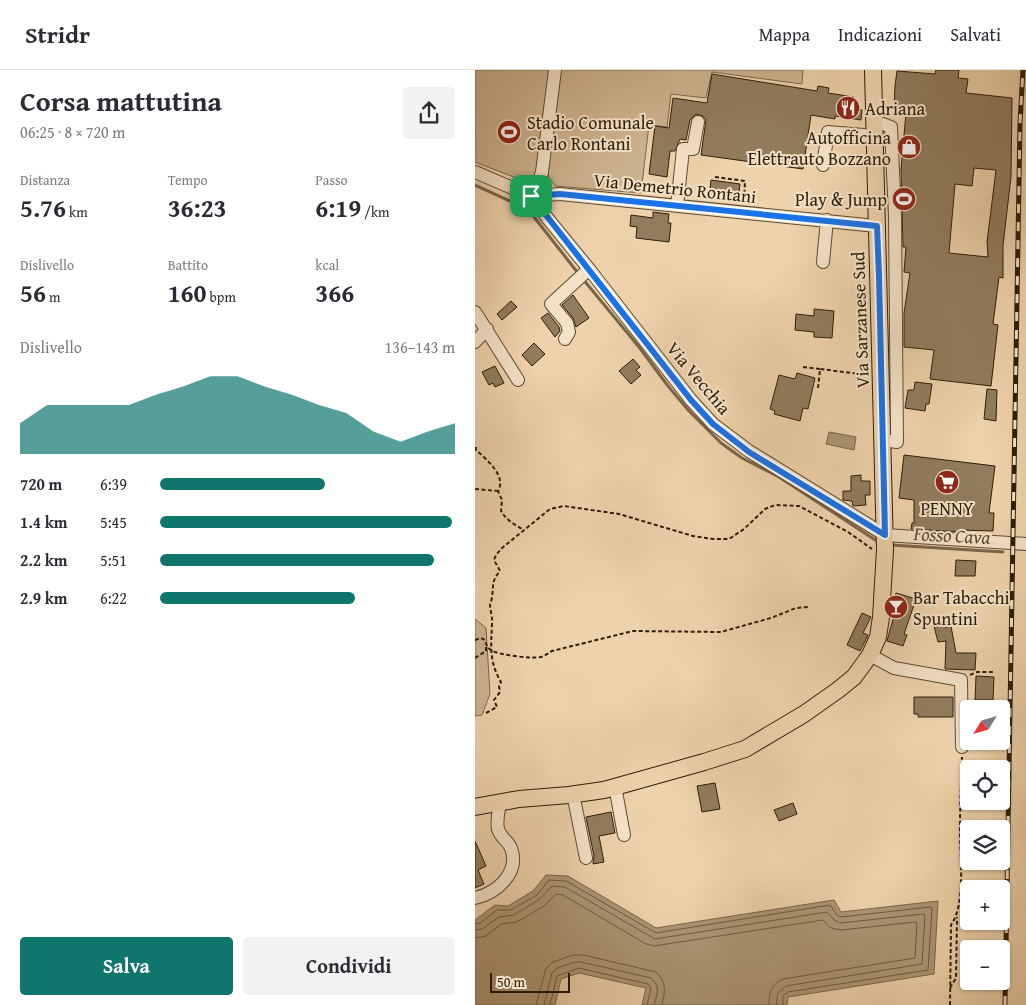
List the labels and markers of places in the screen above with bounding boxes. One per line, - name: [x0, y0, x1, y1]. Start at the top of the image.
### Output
- restaurant icon: Adriana: [835, 95, 861, 121]
- place label: Adriana: [865, 95, 926, 122]
- place label: Stadio Comunale Carlo Rontani: [527, 109, 654, 157]
- sports icon: Stadio Comunale Carlo Rontani: [496, 119, 522, 145]
- place label: Autofficina Elettrauto Bozzano: [748, 124, 891, 172]
- shop icon: Autofficina Elettrauto Bozzano: [896, 134, 922, 160]
- pin: [510, 175, 552, 217]
- place label: Play & Jump: [795, 186, 887, 213]
- sports icon: Play & Jump: [891, 186, 917, 212]
- supermarket icon: PENNY: [934, 469, 960, 495]
- place label: PENNY: [920, 495, 974, 522]
- place label: Bar Tabacchi Spuntini: [913, 584, 1010, 632]
- bar icon: Bar Tabacchi Spuntini: [883, 594, 909, 620]

